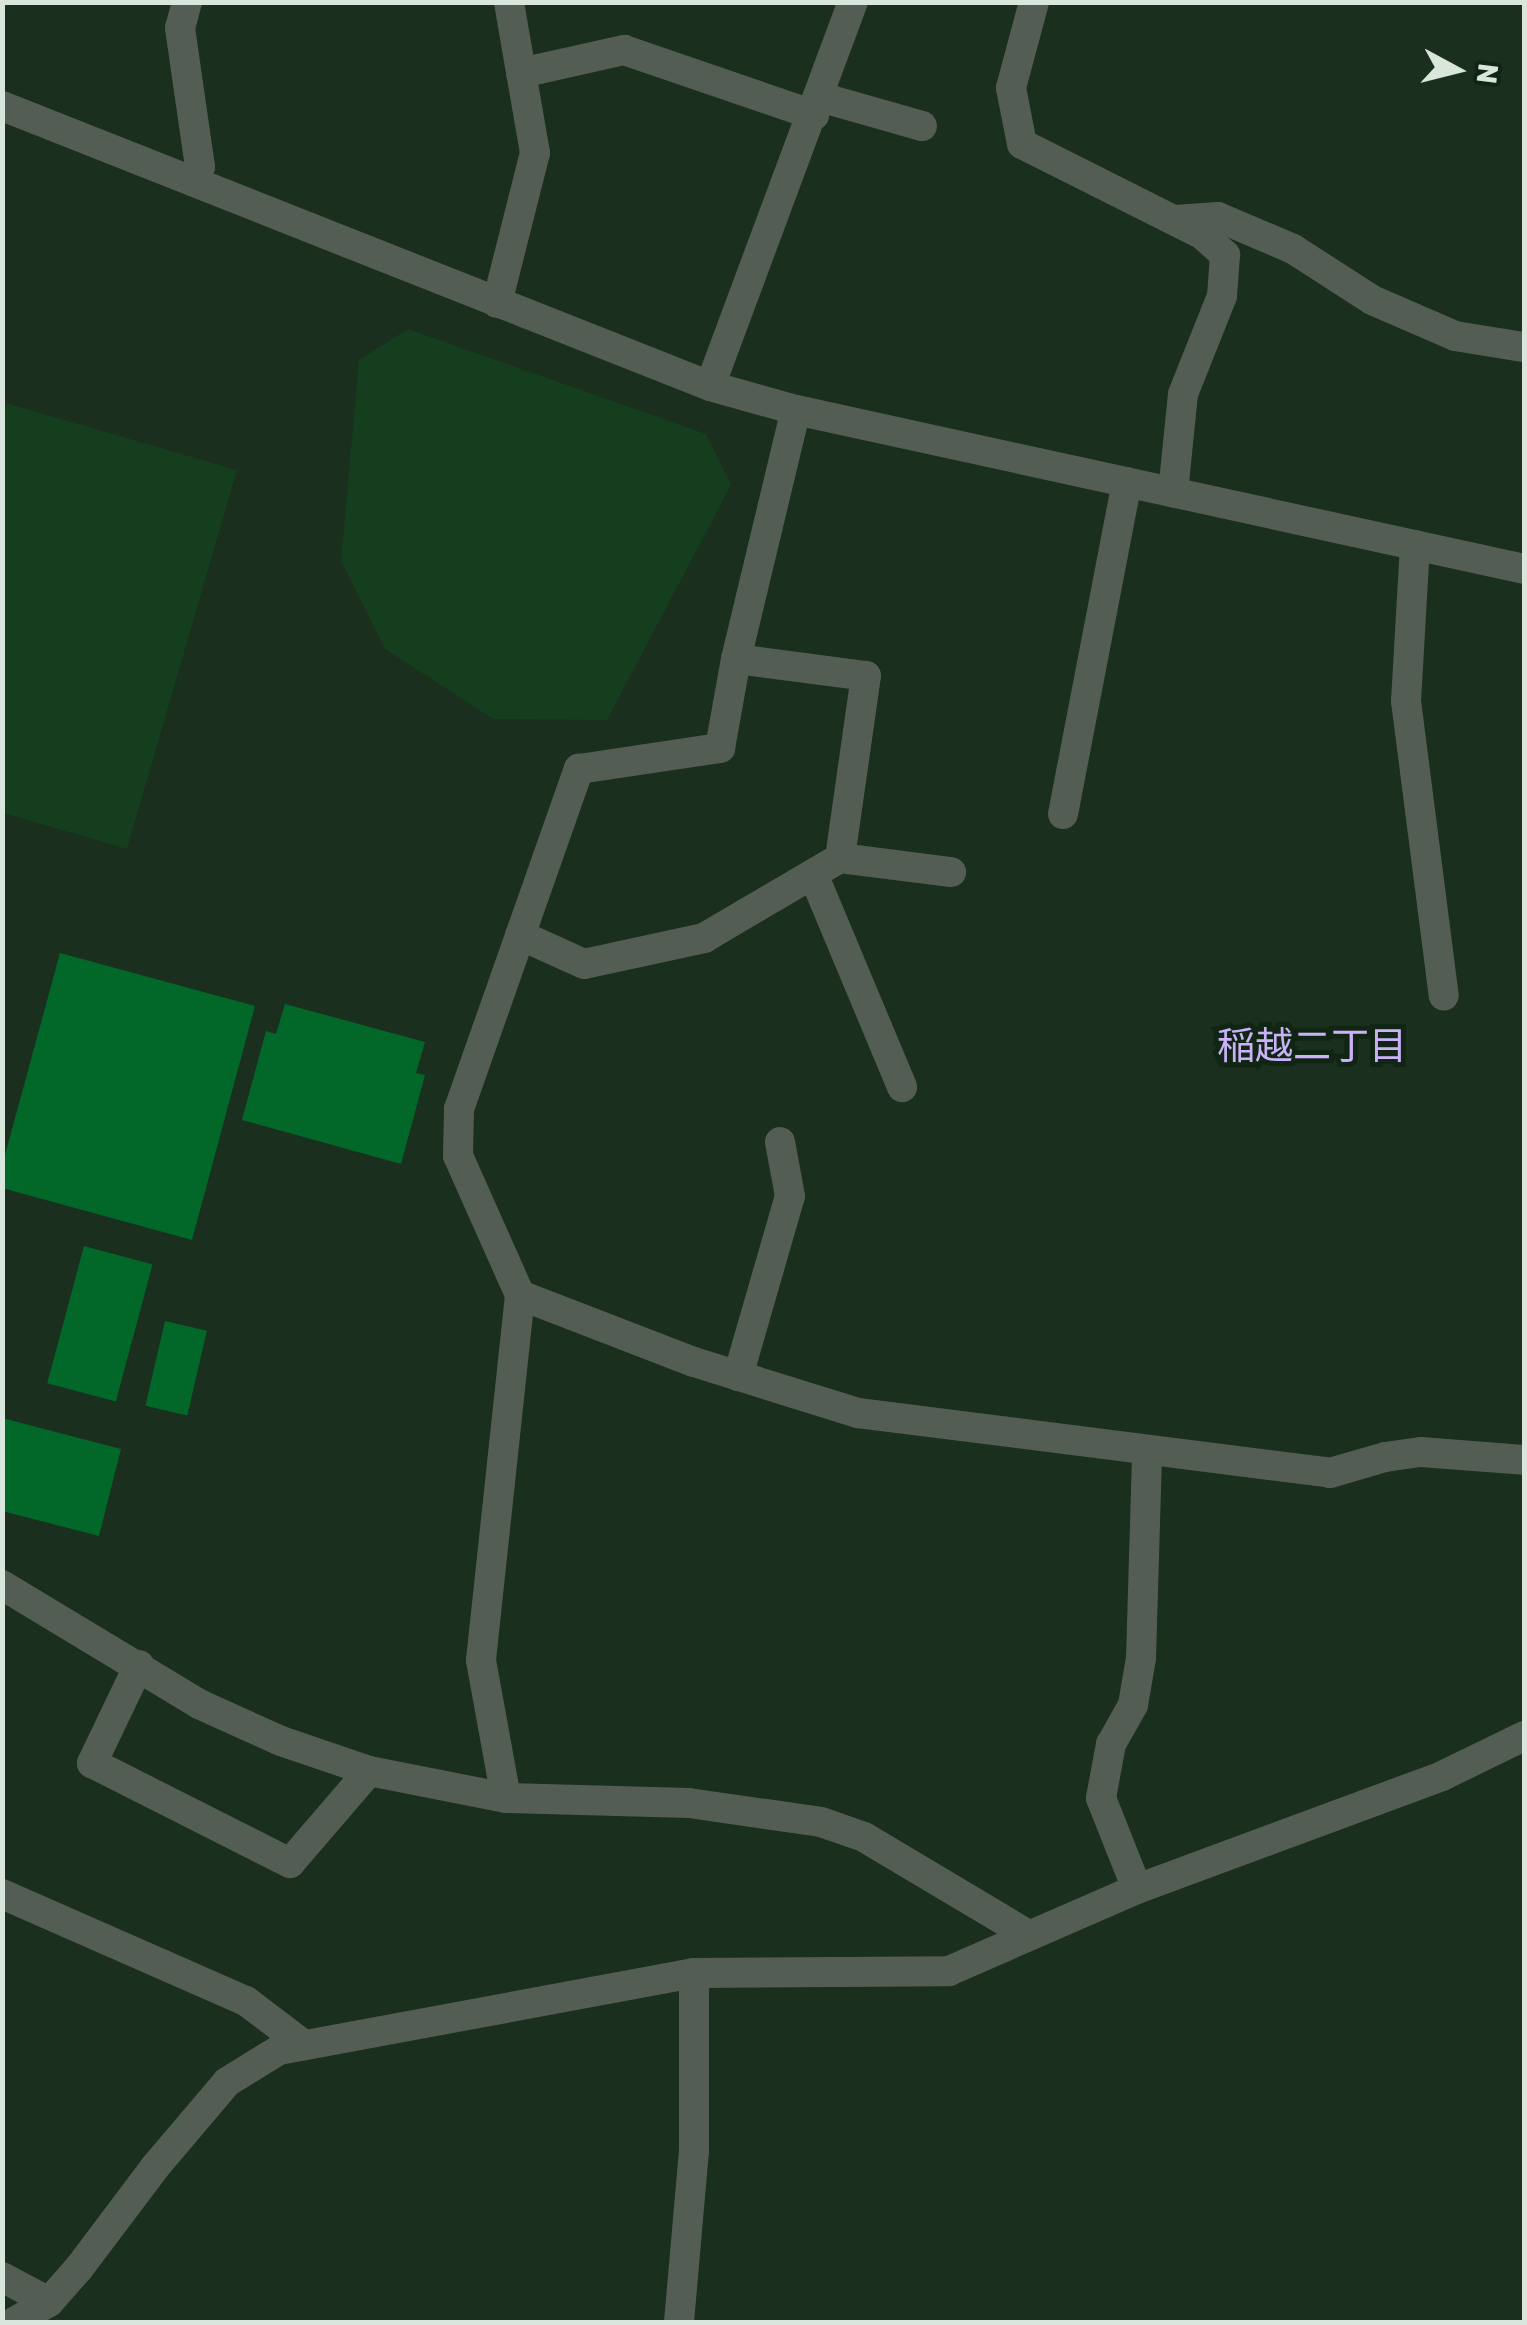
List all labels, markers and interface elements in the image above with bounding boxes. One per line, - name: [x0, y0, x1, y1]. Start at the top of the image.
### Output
- north arrow: [1407, 20, 1507, 120]
- text: N: [1470, 62, 1505, 86]
- district label: 稲越二丁目: [1217, 1024, 1407, 1070]

